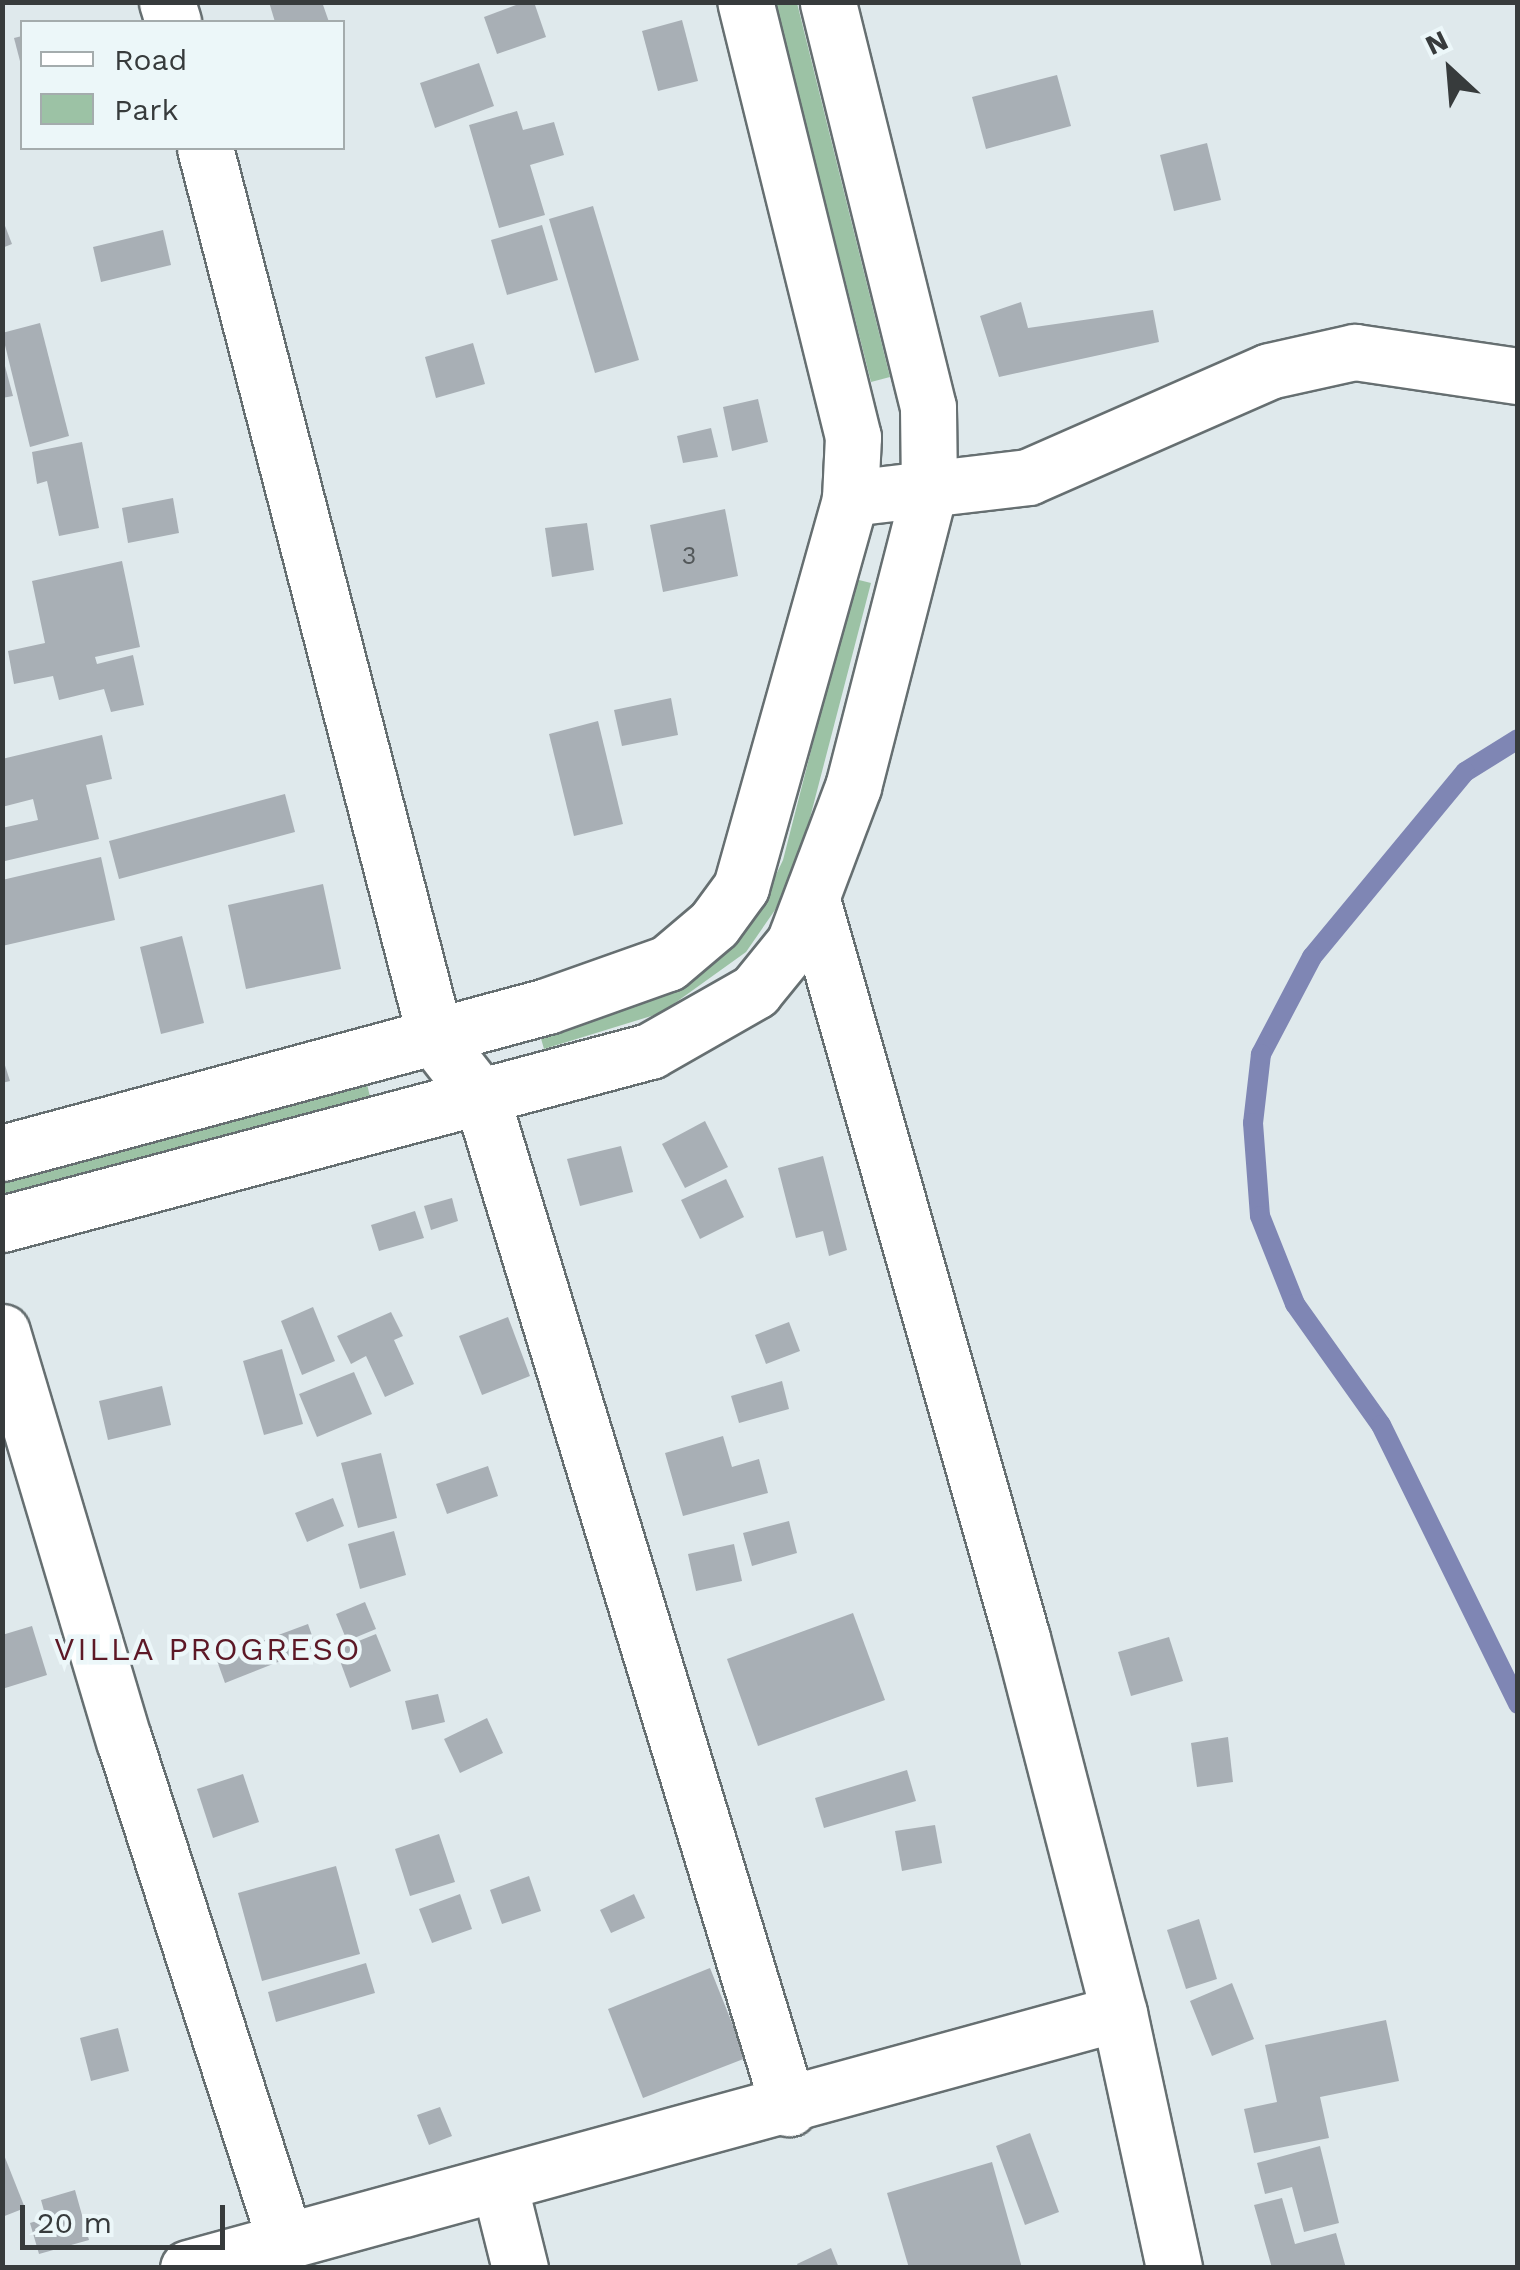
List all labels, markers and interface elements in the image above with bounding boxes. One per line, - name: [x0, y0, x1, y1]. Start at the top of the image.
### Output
- legend: [20, 20, 345, 150]
- north arrow: [1400, 20, 1500, 120]
- text: N: [1420, 23, 1453, 62]
- text: Road: [114, 42, 187, 77]
- text: Park: [114, 92, 179, 127]
- house number: 3: [682, 541, 696, 571]
- district label: VILLA PROGRESO: [53, 1630, 363, 1668]
- scale bar: [25, 2185, 230, 2247]
- text: 20 m: [37, 2205, 112, 2240]

